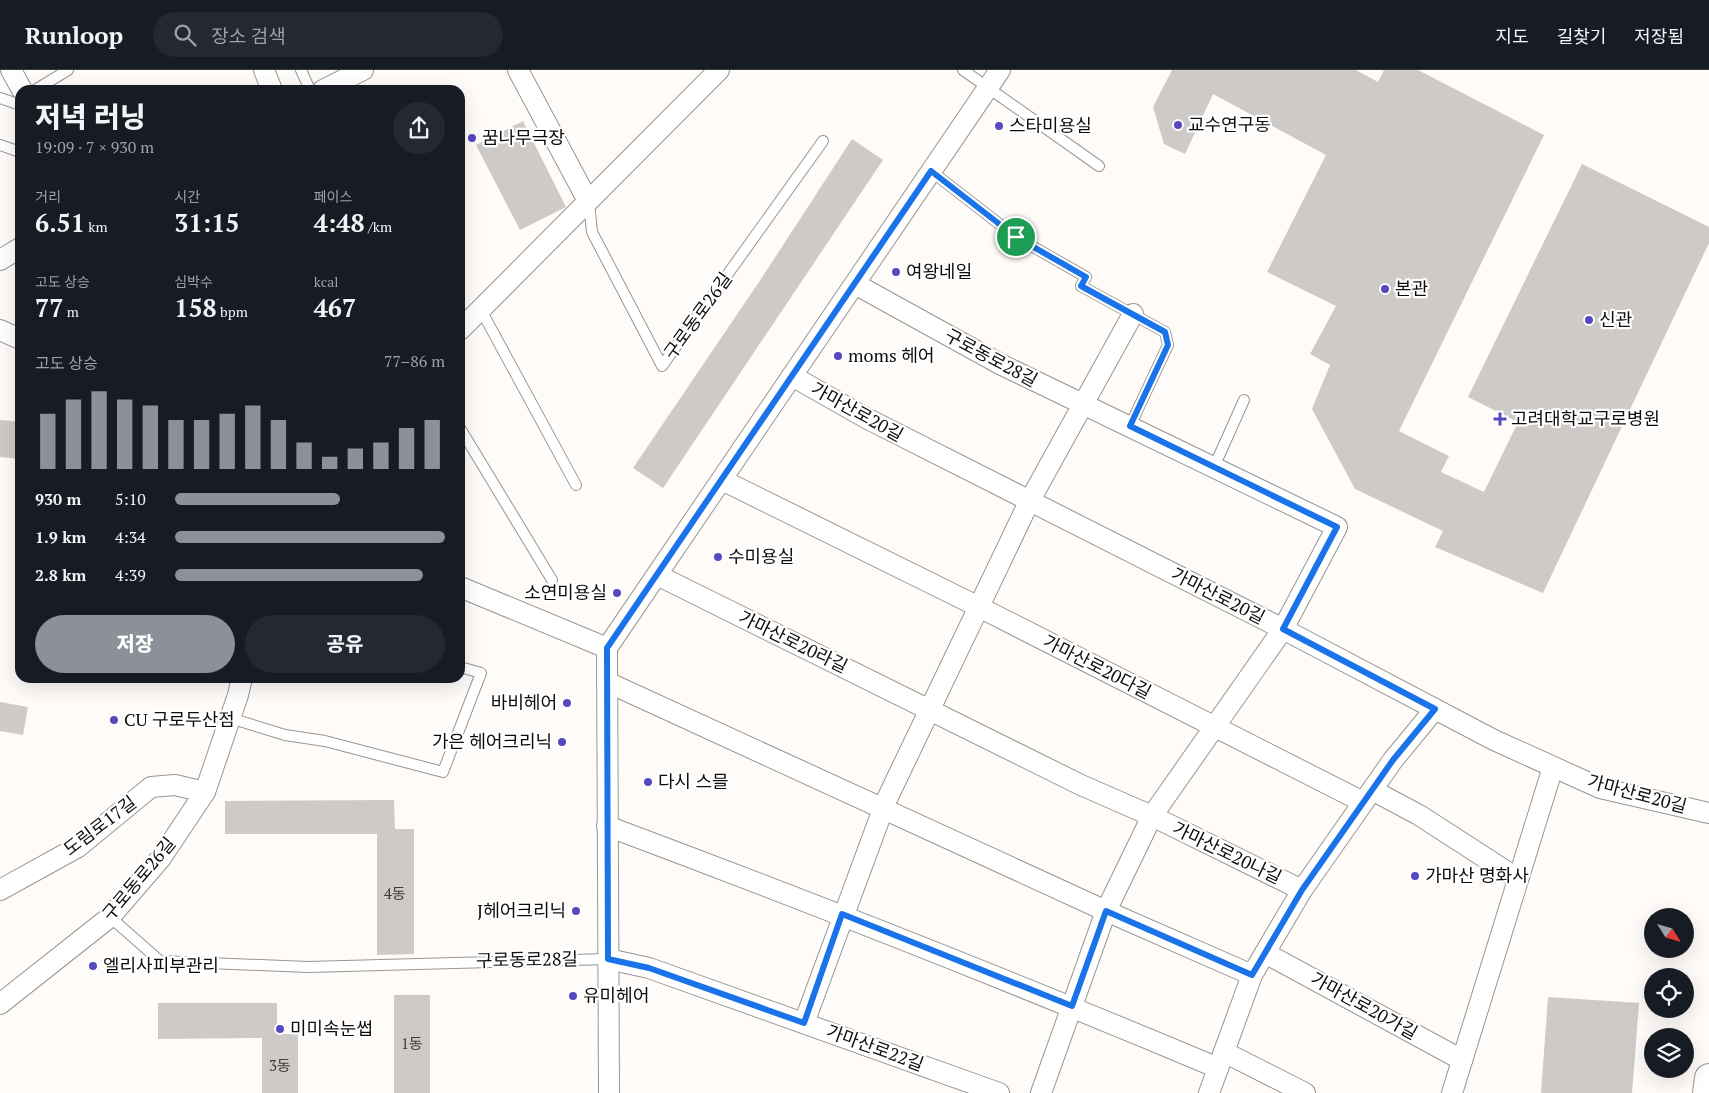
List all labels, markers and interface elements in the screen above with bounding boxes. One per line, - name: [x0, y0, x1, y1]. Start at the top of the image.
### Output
- search box: [153, 12, 503, 57]
- text: Runloop: [25, 19, 123, 51]
- icon: search: [171, 21, 199, 49]
- text: 장소 검색: [211, 23, 286, 48]
- text: 지도: [1496, 24, 1529, 48]
- text: 길찾기: [1557, 24, 1606, 48]
- text: 저장됨: [1634, 24, 1684, 48]
- text: 저녁 러닝: [35, 98, 146, 135]
- button: share: [393, 102, 445, 154]
- place label: 교수연구동: [1188, 112, 1271, 136]
- place label: 스타미용실: [1009, 113, 1092, 137]
- marker: 교수연구동: [1172, 119, 1184, 131]
- marker: 스타미용실: [993, 120, 1005, 132]
- place label: 꿈나무극장: [482, 125, 565, 149]
- marker: 꿈나무극장: [466, 132, 478, 144]
- text: 19:09 · 7 × 930 m: [35, 136, 154, 158]
- text: 거리: [35, 187, 61, 206]
- text: 시간: [174, 187, 200, 206]
- text: 페이스: [314, 187, 352, 206]
- text: 6.51: [35, 206, 85, 239]
- text: 31:15: [174, 206, 239, 239]
- text: 4:48: [314, 206, 365, 239]
- pin: [995, 216, 1037, 258]
- text: km: [85, 217, 108, 236]
- text: /km: [365, 217, 392, 236]
- icon: arrive: [1002, 223, 1030, 251]
- place label: 여왕네일: [906, 259, 972, 283]
- marker: 여왕네일: [890, 266, 902, 278]
- street label: 구로동로26길: [658, 267, 737, 364]
- text: 고도 상승: [35, 272, 90, 291]
- text: 심박수: [174, 272, 213, 291]
- text: kcal: [314, 272, 339, 291]
- place label: 본관: [1395, 276, 1429, 300]
- marker: 본관: [1379, 283, 1391, 295]
- text: 77: [35, 291, 63, 324]
- text: 158: [174, 291, 217, 324]
- text: 467: [314, 291, 356, 324]
- text: m: [63, 302, 79, 321]
- text: bpm: [217, 302, 248, 321]
- place label: 신관: [1599, 307, 1633, 331]
- marker: 신관: [1583, 314, 1595, 326]
- street label: 구로동로28길: [941, 323, 1042, 392]
- place label: moms 헤어: [848, 343, 934, 367]
- text: 77–86 m: [384, 350, 445, 372]
- marker: moms 헤어: [832, 350, 844, 362]
- text: 고도 상승: [35, 352, 98, 374]
- street label: 가마산로20길: [807, 376, 908, 446]
- place label: 고려대학교구로병원: [1511, 406, 1660, 430]
- marker: 고려대학교구로병원: [1493, 412, 1507, 426]
- text: 930 m: [35, 488, 81, 510]
- text: 5:10: [115, 488, 146, 510]
- text: 1.9 km: [35, 526, 86, 548]
- text: 4:34: [115, 526, 146, 548]
- place label: 수미용실: [728, 544, 794, 568]
- marker: 수미용실: [712, 551, 724, 563]
- street label: 가마산로20길: [1168, 561, 1269, 629]
- text: 2.8 km: [35, 564, 86, 586]
- text: 4:39: [115, 564, 146, 586]
- place label: 소연미용실: [524, 580, 607, 604]
- marker: 소연미용실: [611, 587, 623, 599]
- street label: 가마산로20라길: [735, 604, 852, 678]
- button: 저장: [35, 615, 235, 673]
- button: 공유: [245, 615, 445, 673]
- street label: 가마산로20다길: [1039, 629, 1156, 704]
- place label: 바비헤어: [491, 690, 557, 714]
- marker: 바비헤어: [561, 697, 573, 709]
- place label: CU 구로두산점: [124, 707, 235, 731]
- marker: CU 구로두산점: [108, 714, 120, 726]
- place label: 가은 헤어크리닉: [432, 729, 552, 753]
- marker: 가은 헤어크리닉: [556, 736, 568, 748]
- street label: 가마산로20길: [1585, 768, 1690, 818]
- place label: 다시 스믈: [658, 769, 729, 793]
- marker: 다시 스믈: [642, 776, 654, 788]
- street label: 도림로17길: [58, 790, 141, 860]
- street label: 가마산로20나길: [1169, 815, 1286, 889]
- street label: 구로동로26길: [96, 832, 180, 925]
- place label: 가마산 명화사: [1425, 863, 1529, 887]
- marker: 가마산 명화사: [1409, 870, 1421, 882]
- house number: 4동: [384, 883, 406, 903]
- place label: J헤어크리닉: [477, 898, 566, 922]
- marker: J헤어크리닉: [570, 905, 582, 917]
- north arrow: [1644, 908, 1694, 958]
- map controls: [1644, 908, 1694, 1078]
- street label: 구로동로28길: [476, 946, 578, 972]
- place label: 엘리사피부관리: [103, 953, 219, 977]
- marker: 엘리사피부관리: [87, 960, 99, 972]
- street label: 가마산로20가길: [1307, 966, 1422, 1044]
- button: locate: [1644, 968, 1694, 1018]
- place label: 유미헤어: [583, 983, 649, 1007]
- marker: 유미헤어: [567, 990, 579, 1002]
- place label: 미미속눈썹: [290, 1016, 373, 1040]
- street label: 가마산로22길: [823, 1018, 927, 1076]
- marker: 미미속눈썹: [274, 1023, 286, 1035]
- button: layers: [1644, 1028, 1694, 1078]
- house number: 1동: [401, 1033, 423, 1053]
- house number: 3동: [269, 1055, 291, 1075]

